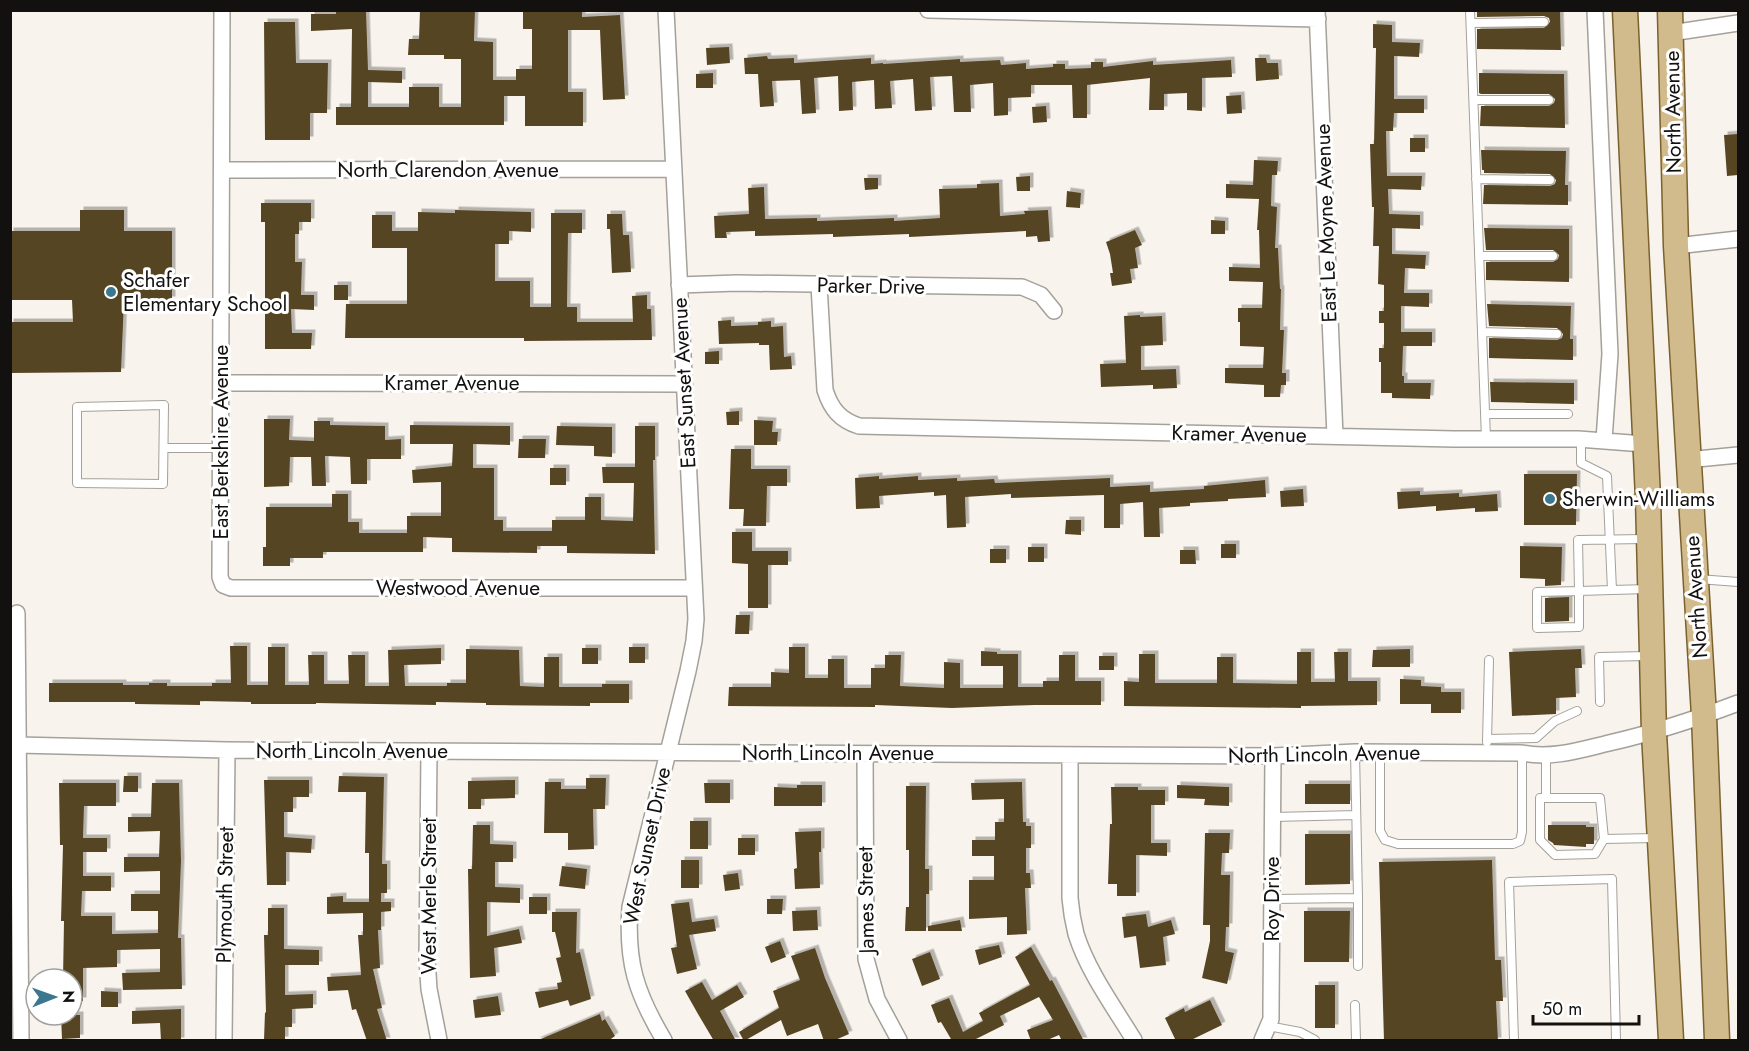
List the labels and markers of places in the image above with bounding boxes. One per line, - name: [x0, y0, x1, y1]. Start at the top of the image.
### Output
- place label: Schafer Elementary School: [123, 265, 287, 319]
- marker: Schafer Elementary School: [104, 285, 118, 299]
- place label: Sherwin-Williams: [1562, 484, 1715, 514]
- marker: Sherwin-Williams: [1543, 492, 1557, 506]

